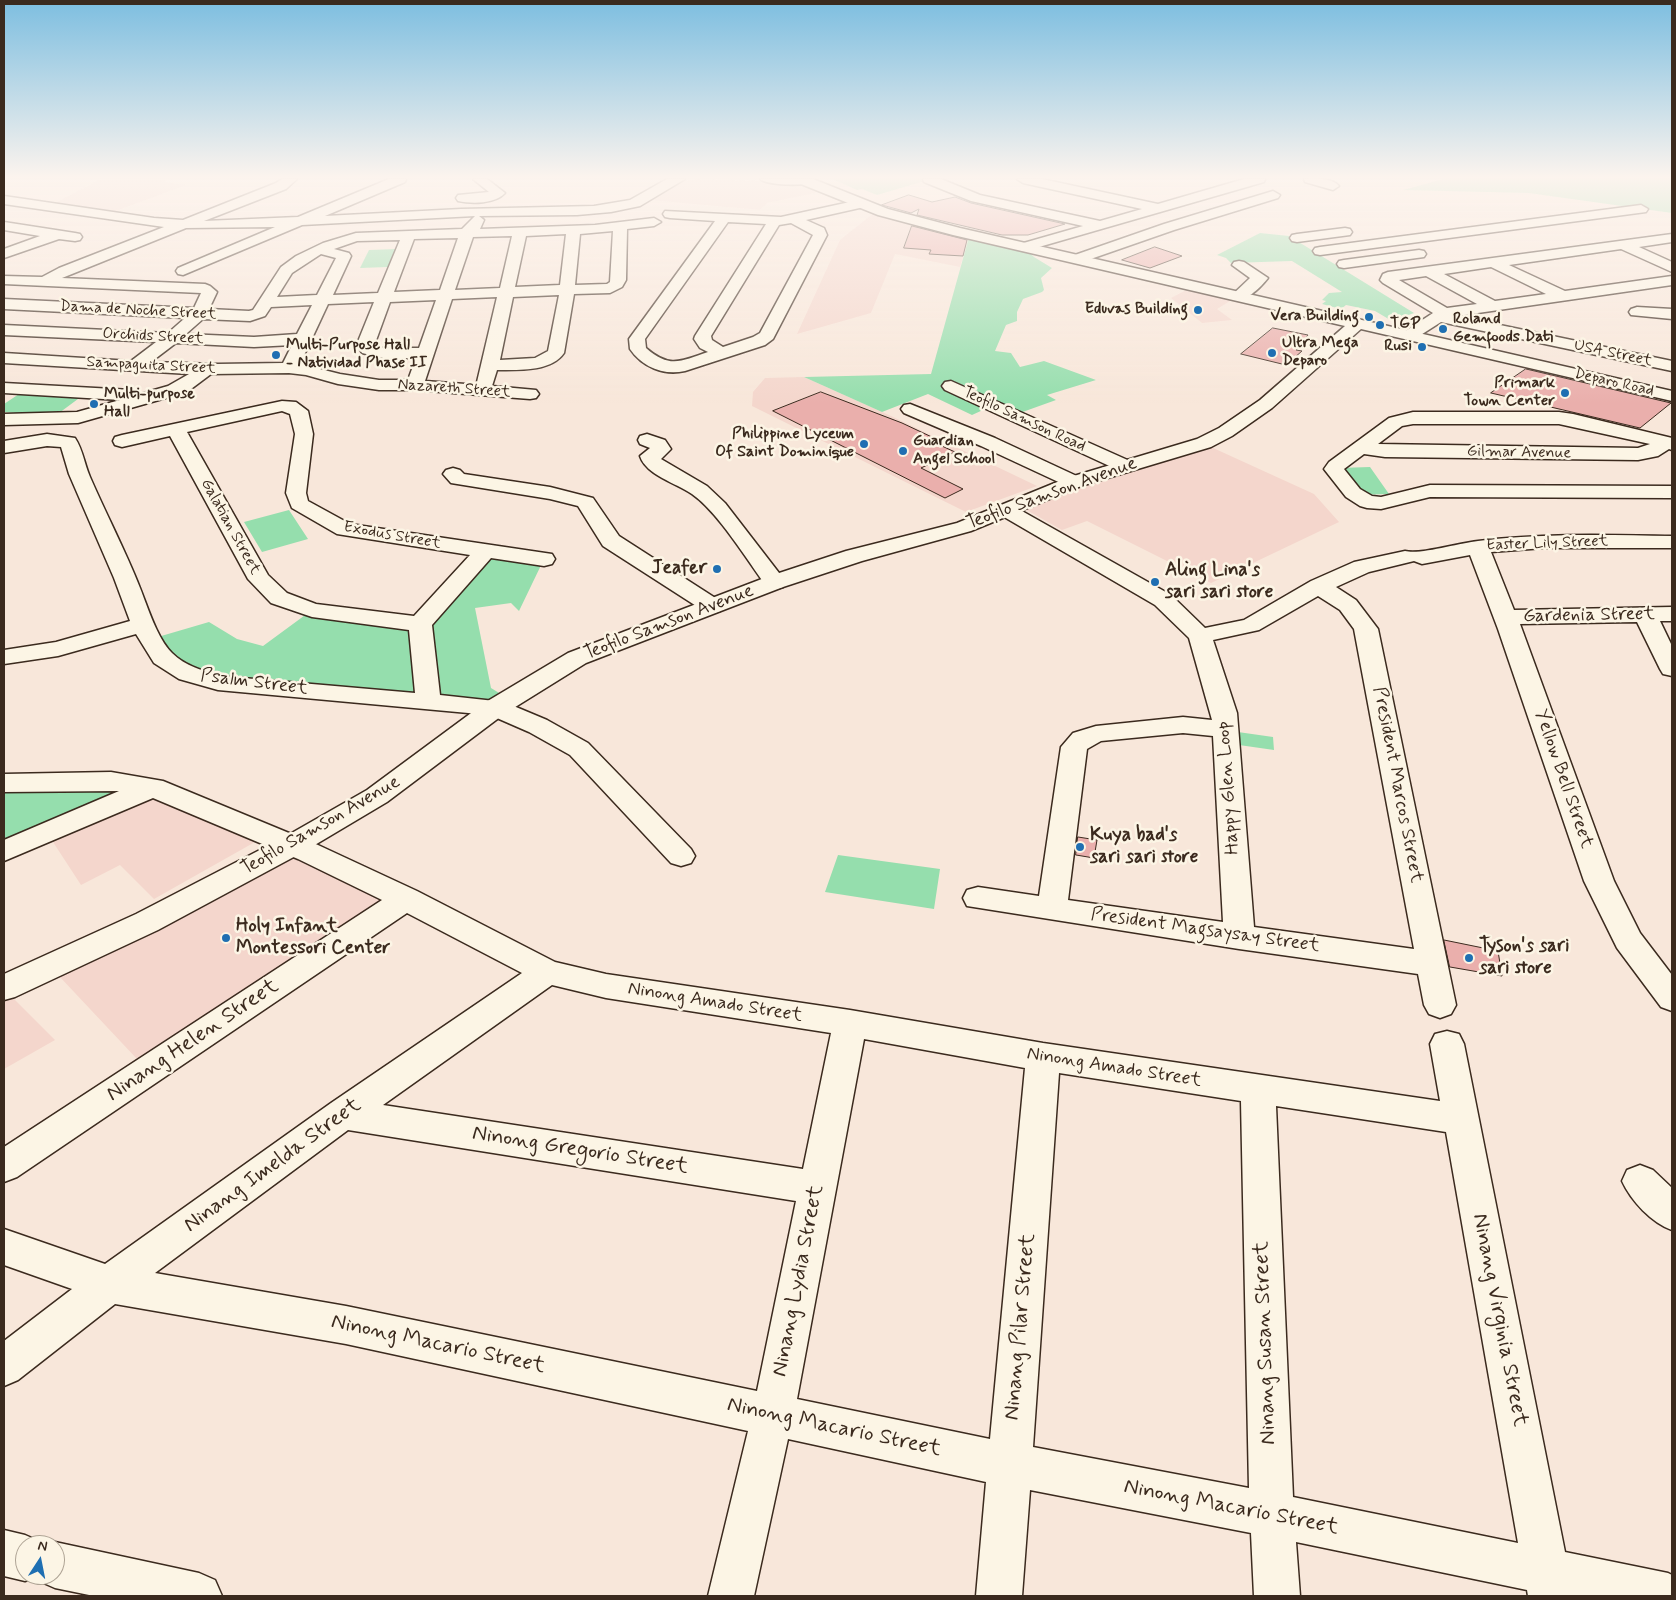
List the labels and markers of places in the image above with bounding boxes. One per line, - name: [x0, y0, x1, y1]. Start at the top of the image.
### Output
- place label: Eduvas Building: [1085, 300, 1188, 320]
- marker: Eduvas Building: [1192, 304, 1204, 316]
- place label: Vera Building: [1270, 307, 1359, 327]
- place label: Roland Gemfoods Dati: [1453, 310, 1553, 348]
- marker: Vera Building: [1363, 311, 1375, 323]
- place label: TGP: [1390, 315, 1420, 335]
- marker: TGP: [1374, 319, 1386, 331]
- marker: Roland Gemfoods Dati: [1437, 323, 1449, 335]
- place label: Ultra Mega Deparo: [1282, 334, 1359, 372]
- place label: Multi-Purpose Hall - Natividad Phase II: [286, 336, 427, 374]
- place label: Rusi: [1384, 337, 1412, 357]
- marker: Rusi: [1416, 341, 1428, 353]
- marker: Ultra Mega Deparo: [1266, 347, 1278, 359]
- marker: Multi-Purpose Hall - Natividad Phase II: [270, 349, 282, 361]
- place label: Primark Town Center: [1464, 374, 1555, 412]
- place label: Multi-purpose Hall: [104, 385, 195, 423]
- marker: Primark Town Center: [1559, 387, 1571, 399]
- marker: Multi-purpose Hall: [88, 398, 100, 410]
- place label: Philippine Lyceum Of Saint Dominique: [715, 425, 854, 463]
- place label: Guardian Angel School: [913, 432, 995, 470]
- marker: Philippine Lyceum Of Saint Dominique: [858, 438, 870, 450]
- marker: Guardian Angel School: [897, 445, 909, 457]
- place label: Jeafer: [652, 558, 707, 580]
- place label: Aling Lina's sari sari store: [1165, 560, 1273, 604]
- marker: Jeafer: [711, 563, 723, 575]
- marker: Aling Lina's sari sari store: [1149, 576, 1161, 588]
- place label: Kuya bad's sari sari store: [1090, 825, 1198, 869]
- marker: Kuya bad's sari sari store: [1074, 841, 1086, 853]
- place label: Holy Infant Montessori Center: [236, 916, 390, 960]
- marker: Holy Infant Montessori Center: [220, 932, 232, 944]
- place label: Tyson's sari sari store: [1479, 936, 1569, 980]
- marker: Tyson's sari sari store: [1463, 952, 1475, 964]

